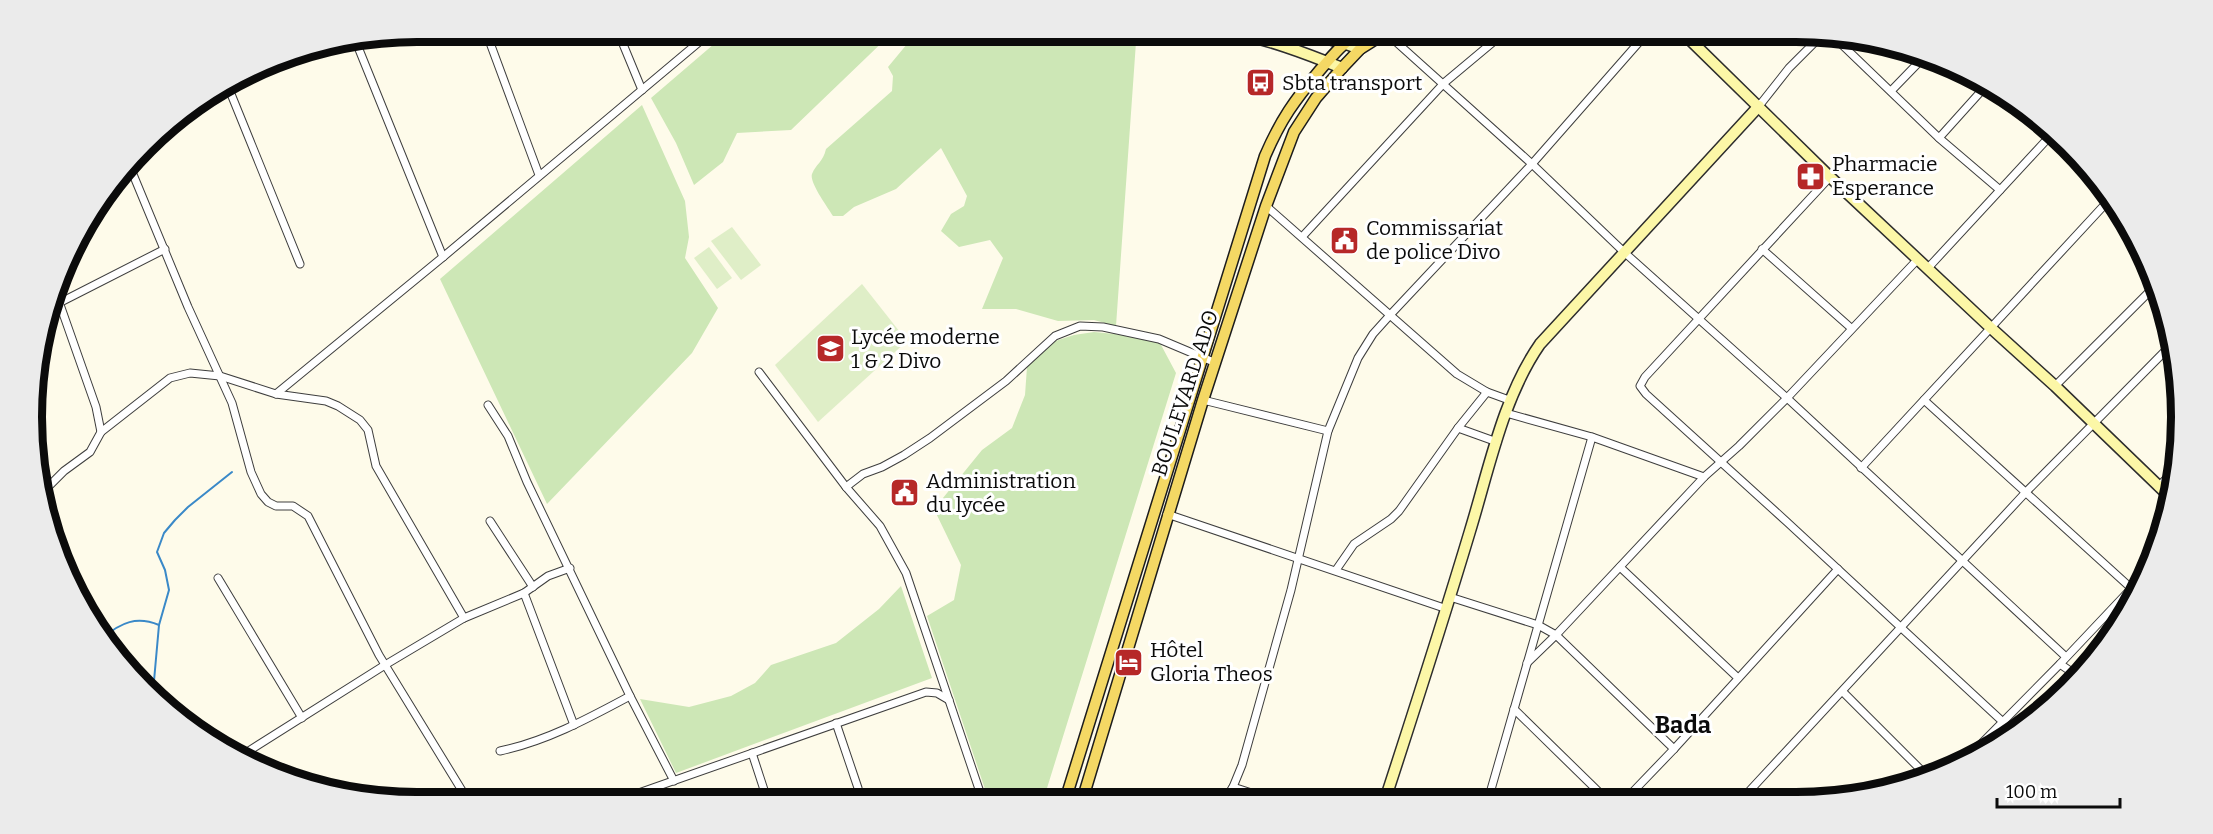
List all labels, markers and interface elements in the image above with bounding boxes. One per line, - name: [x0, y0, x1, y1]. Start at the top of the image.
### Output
- bus stop icon: Sbta transport: [1245, 67, 1277, 99]
- place label: Sbta transport: [1282, 70, 1423, 96]
- place label: Pharmacie Esperance: [1832, 151, 1938, 201]
- pharmacy icon: Pharmacie Esperance: [1795, 160, 1827, 192]
- place label: Commissariat de police Divo: [1366, 215, 1503, 265]
- public building icon: Commissariat de police Divo: [1329, 224, 1361, 256]
- street label: BOULEVARD ADO: [1146, 307, 1224, 479]
- place label: Lycée moderne 1 & 2 Divo: [851, 324, 1000, 374]
- school or university icon: Lycée moderne 1 & 2 Divo: [814, 333, 846, 365]
- place label: Administration du lycée: [926, 468, 1076, 518]
- public building icon: Administration du lycée: [889, 477, 921, 509]
- place label: Hôtel Gloria Theos: [1150, 637, 1273, 687]
- hotel icon: Hôtel Gloria Theos: [1113, 646, 1145, 678]
- district label: Bada: [1655, 711, 1712, 739]
- scale bar: [1997, 771, 2120, 809]
- text: 100 m: [2006, 781, 2057, 803]

